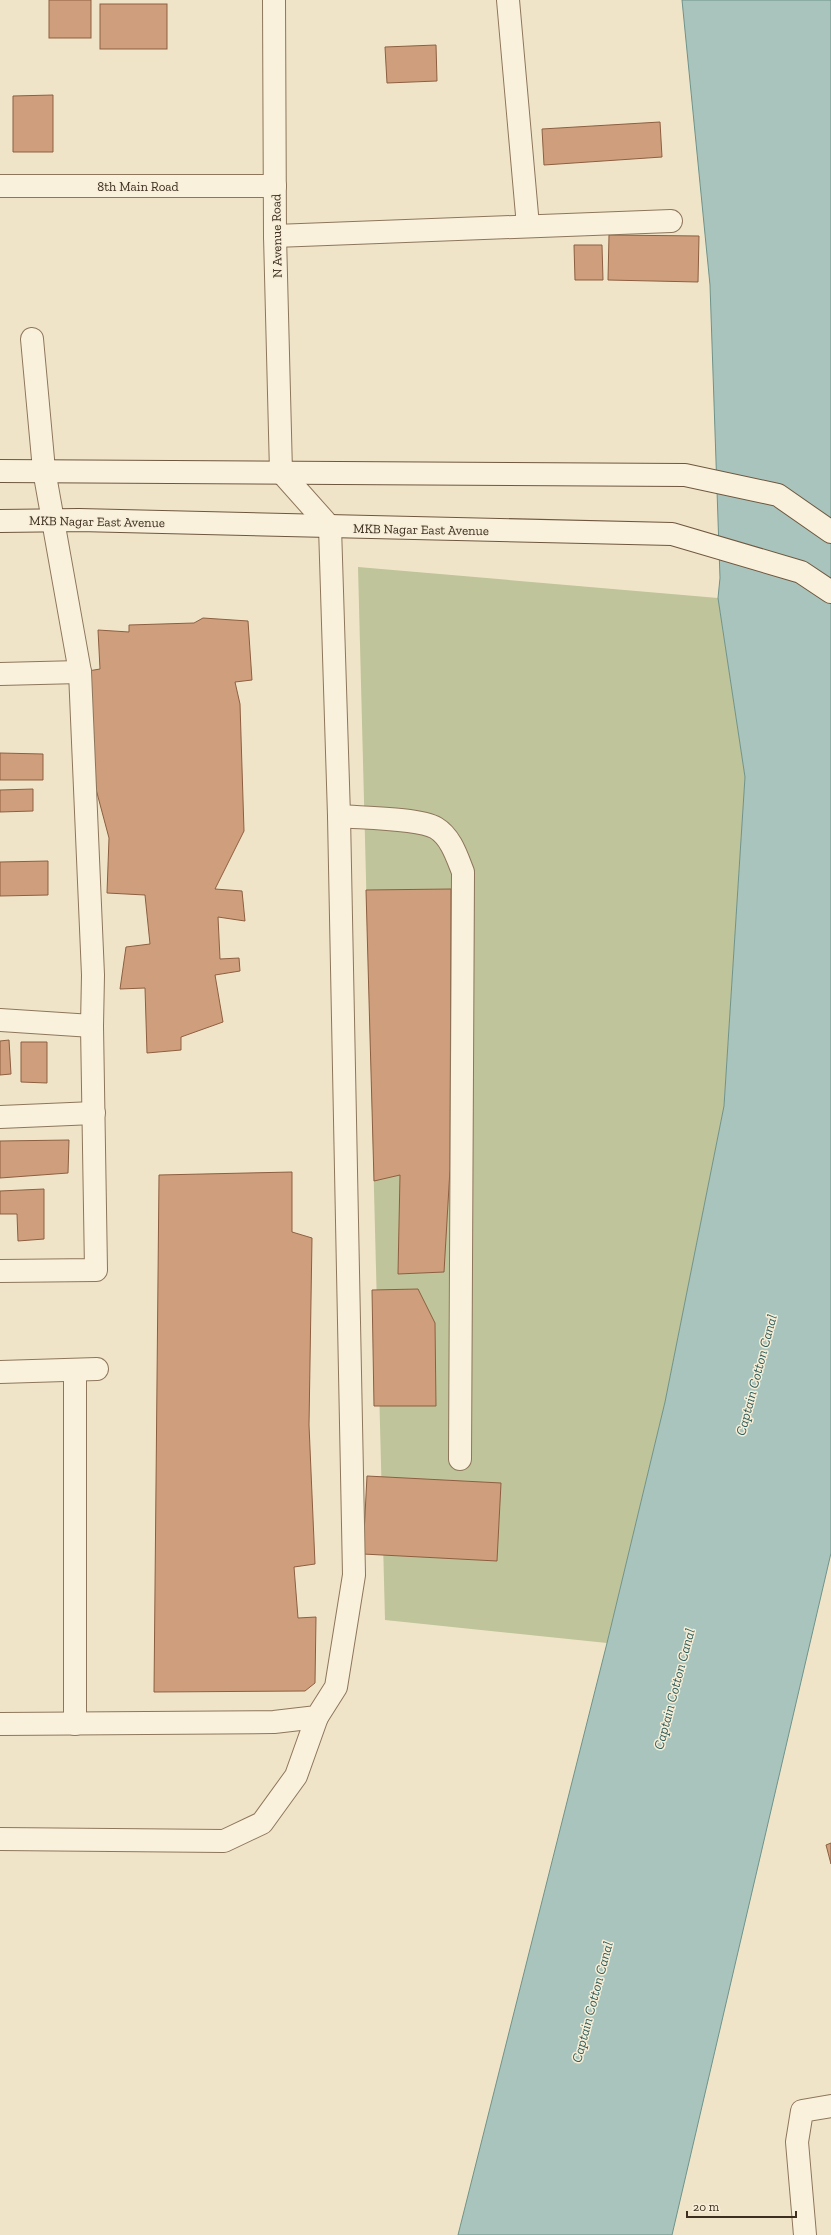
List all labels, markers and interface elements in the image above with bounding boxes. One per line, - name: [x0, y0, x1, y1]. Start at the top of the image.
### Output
- street label: 8th Main Road: [97, 179, 179, 194]
- street label: N Avenue Road: [268, 194, 285, 278]
- street label: MKB Nagar East Avenue: [29, 513, 165, 530]
- street label: MKB Nagar East Avenue: [353, 521, 489, 538]
- water label: Captain Cotton Canal: [732, 1313, 781, 1438]
- water label: Captain Cotton Canal: [650, 1627, 699, 1752]
- water label: Captain Cotton Canal: [568, 1940, 617, 2065]
- scale bar: [687, 2193, 796, 2219]
- text: 20 m: [693, 2200, 720, 2214]

